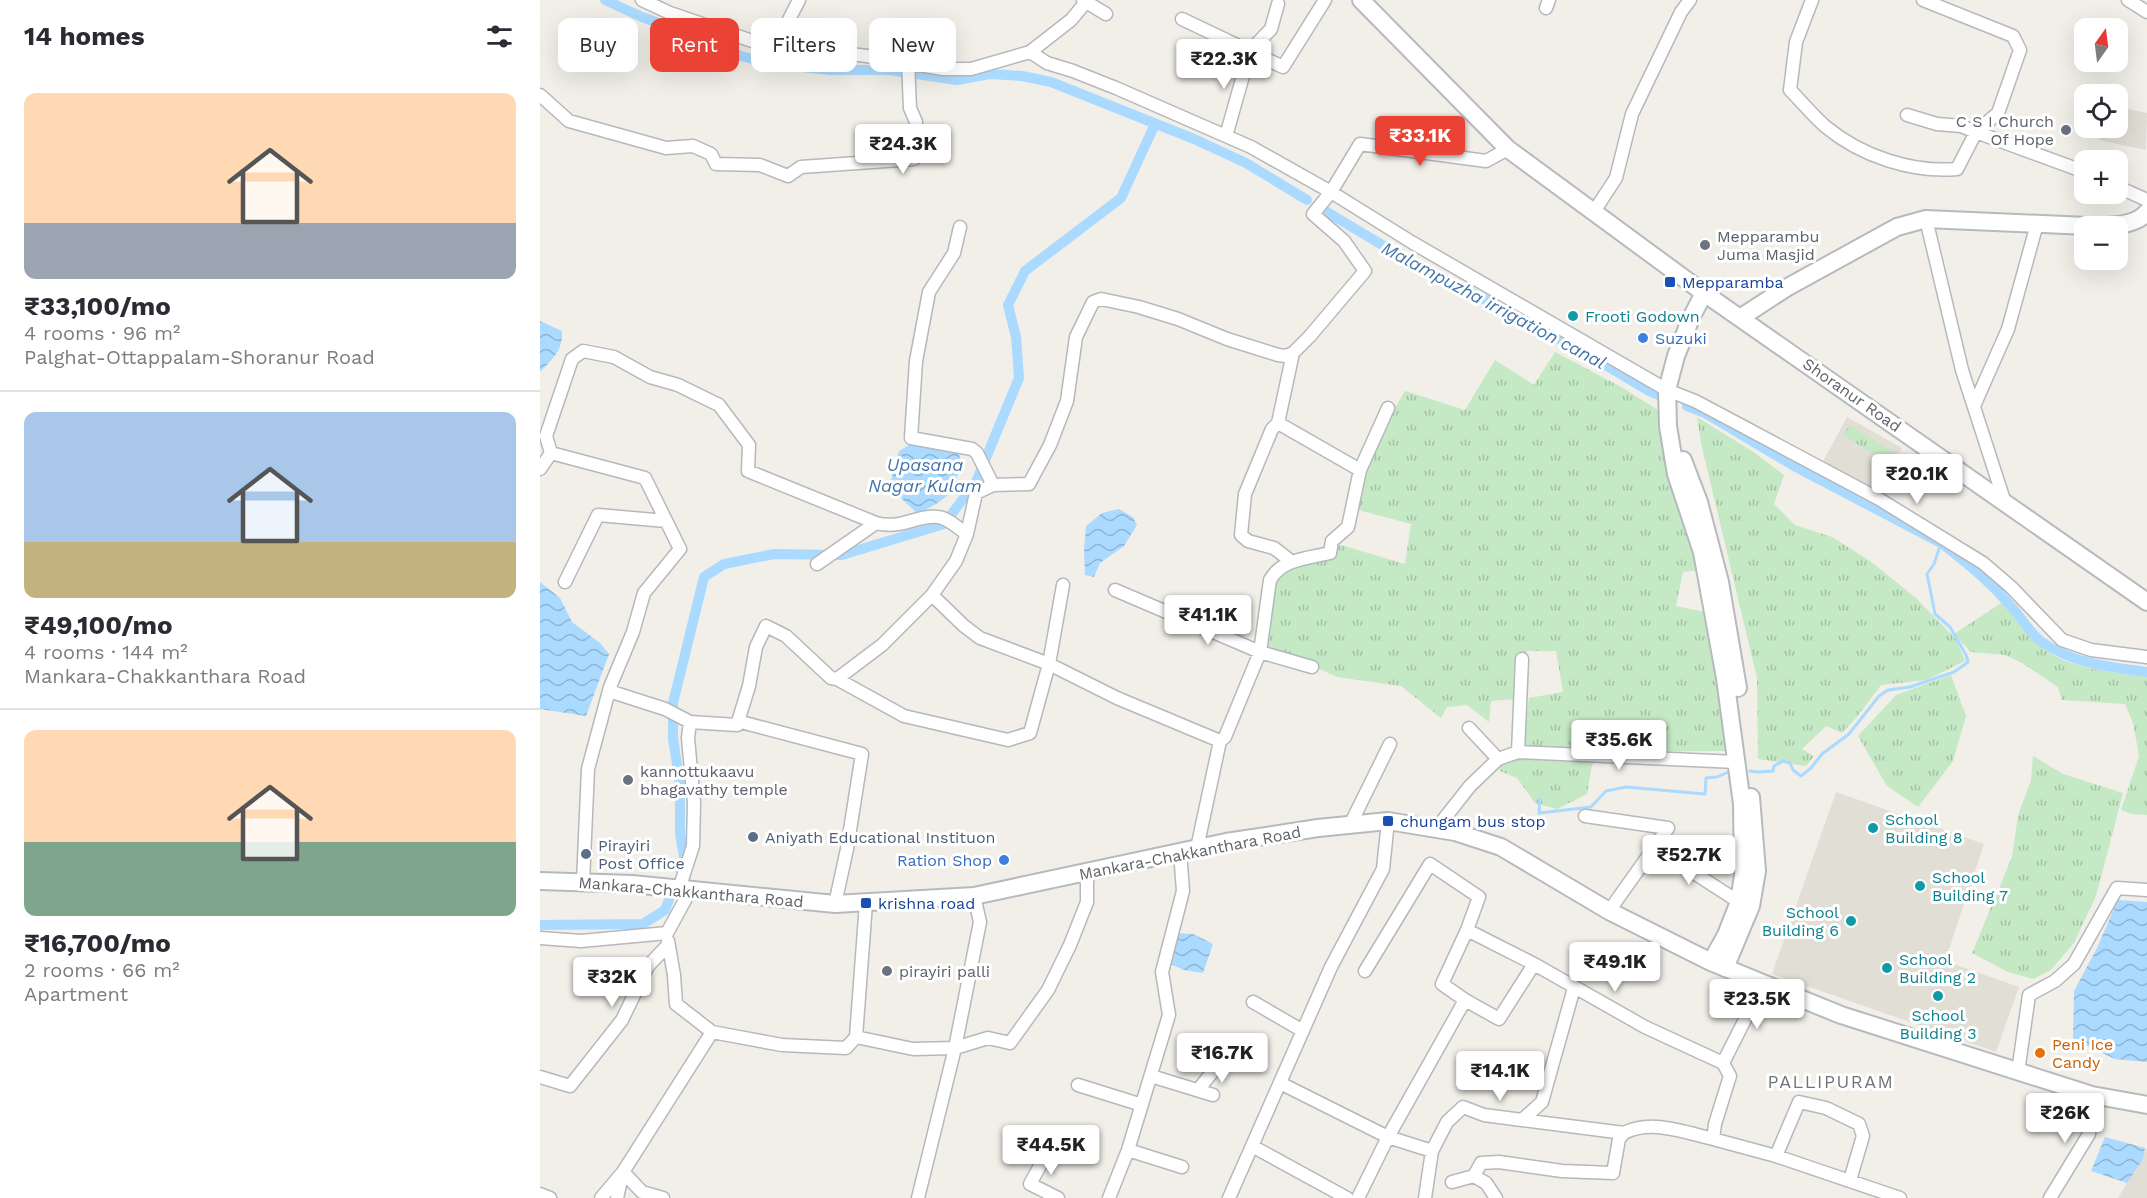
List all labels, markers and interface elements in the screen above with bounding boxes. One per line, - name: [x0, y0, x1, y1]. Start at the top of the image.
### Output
- chip: Buy: [558, 18, 638, 72]
- chip: Rent: [650, 18, 739, 72]
- chip: Filters: [751, 18, 857, 72]
- chip: New: [869, 18, 956, 72]
- north arrow: [2074, 18, 2128, 72]
- map controls: [2074, 18, 2128, 270]
- icon: filters: [483, 20, 516, 53]
- text: 14 homes: [24, 21, 145, 51]
- pin: ₹22.3K: [1175, 39, 1273, 90]
- text: ₹22.3K: [1190, 46, 1258, 70]
- button: locate: [2074, 84, 2128, 138]
- place label: C S I Church Of Hope: [1956, 112, 2054, 149]
- pin: ₹33.1K: [1371, 116, 1469, 167]
- text: ₹33.1K: [1389, 123, 1451, 147]
- marker: C S I Church Of Hope: [2059, 123, 2073, 137]
- pin: ₹24.3K: [854, 124, 952, 175]
- text: ₹24.3K: [869, 131, 937, 155]
- icon: home: [216, 132, 324, 240]
- button: +: [2074, 150, 2128, 204]
- button: −: [2074, 216, 2128, 270]
- place label: Mepparambu Juma Masjid: [1717, 227, 1819, 264]
- water label: Malampuzha irrigation canal: [1378, 237, 1610, 373]
- marker: Mepparambu Juma Masjid: [1698, 238, 1712, 252]
- place label: Mepparamba: [1682, 273, 1784, 292]
- marker: Mepparamba: [1663, 275, 1677, 289]
- text: ₹33,100/mo: [24, 291, 171, 321]
- place label: Frooti Godown: [1585, 307, 1700, 326]
- marker: Frooti Godown: [1566, 309, 1580, 323]
- text: 4 rooms · 96 m²: [24, 321, 180, 345]
- place label: Suzuki: [1655, 329, 1707, 348]
- marker: Suzuki: [1636, 331, 1650, 345]
- text: Palghat-Ottappalam-Shoranur Road: [24, 345, 375, 369]
- street label: Shoranur Road: [1799, 354, 1905, 436]
- icon: home: [216, 451, 324, 559]
- water label: Upasana Nagar Kulam: [868, 454, 982, 496]
- pin: ₹20.1K: [1868, 454, 1966, 505]
- text: ₹20.1K: [1886, 461, 1948, 485]
- pin: ₹41.1K: [1159, 595, 1257, 646]
- text: ₹41.1K: [1178, 602, 1238, 626]
- text: ₹49,100/mo: [24, 610, 173, 640]
- text: 4 rooms · 144 m²: [24, 640, 188, 664]
- text: Mankara-Chakkanthara Road: [24, 664, 306, 688]
- pin: ₹35.6K: [1570, 720, 1668, 771]
- text: ₹35.6K: [1585, 727, 1653, 751]
- place label: kannottukaavu bhagavathy temple: [640, 762, 788, 799]
- icon: home: [216, 769, 324, 877]
- marker: kannottukaavu bhagavathy temple: [621, 773, 635, 787]
- place label: School Building 8: [1885, 810, 1963, 847]
- place label: chungam bus stop: [1400, 812, 1545, 831]
- marker: chungam bus stop: [1381, 814, 1395, 828]
- marker: School Building 8: [1866, 821, 1880, 835]
- street label: Mankara-Chakkanthara Road: [1077, 822, 1303, 884]
- place label: Aniyath Educational Instituon: [765, 828, 995, 847]
- marker: Aniyath Educational Instituon: [746, 830, 760, 844]
- pin: ₹52.7K: [1640, 835, 1738, 886]
- place label: Pirayiri Post Office: [598, 836, 685, 873]
- text: ₹52.7K: [1656, 842, 1722, 866]
- marker: Pirayiri Post Office: [579, 847, 593, 861]
- place label: Ration Shop: [897, 851, 992, 870]
- marker: Ration Shop: [997, 853, 1011, 867]
- place label: School Building 7: [1932, 868, 2008, 905]
- street label: Mankara-Chakkanthara Road: [578, 873, 804, 911]
- marker: School Building 7: [1913, 879, 1927, 893]
- place label: krishna road: [878, 894, 975, 913]
- marker: krishna road: [859, 896, 873, 910]
- place label: School Building 6: [1762, 903, 1839, 940]
- marker: School Building 6: [1844, 914, 1858, 928]
- text: ₹16,700/mo: [24, 928, 171, 958]
- pin: ₹49.1K: [1566, 942, 1664, 993]
- text: ₹49.1K: [1583, 949, 1647, 973]
- place label: School Building 2: [1899, 950, 1976, 987]
- pin: ₹32K: [576, 957, 648, 1008]
- text: 2 rooms · 66 m²: [24, 958, 180, 982]
- marker: School Building 2: [1880, 961, 1894, 975]
- place label: pirayiri palli: [899, 962, 990, 981]
- text: ₹32K: [587, 964, 637, 988]
- marker: pirayiri palli: [880, 964, 894, 978]
- pin: ₹23.5K: [1708, 979, 1806, 1030]
- text: Apartment: [24, 982, 128, 1006]
- text: ₹23.5K: [1723, 986, 1791, 1010]
- marker: School Building 3: [1931, 989, 1945, 1003]
- place label: School Building 3: [1900, 1006, 1976, 1043]
- pin: ₹16.7K: [1173, 1033, 1271, 1084]
- place label: Peni Ice Candy: [2052, 1035, 2113, 1072]
- text: ₹16.7K: [1191, 1040, 1253, 1064]
- marker: Peni Ice Candy: [2033, 1046, 2047, 1060]
- pin: ₹14.1K: [1451, 1051, 1549, 1102]
- text: ₹14.1K: [1470, 1058, 1530, 1082]
- district label: PALLIPURAM: [1768, 1071, 1894, 1092]
- pin: ₹26K: [2029, 1093, 2101, 1144]
- text: ₹26K: [2040, 1100, 2090, 1124]
- pin: ₹44.5K: [1002, 1125, 1100, 1176]
- text: ₹44.5K: [1016, 1132, 1086, 1156]

